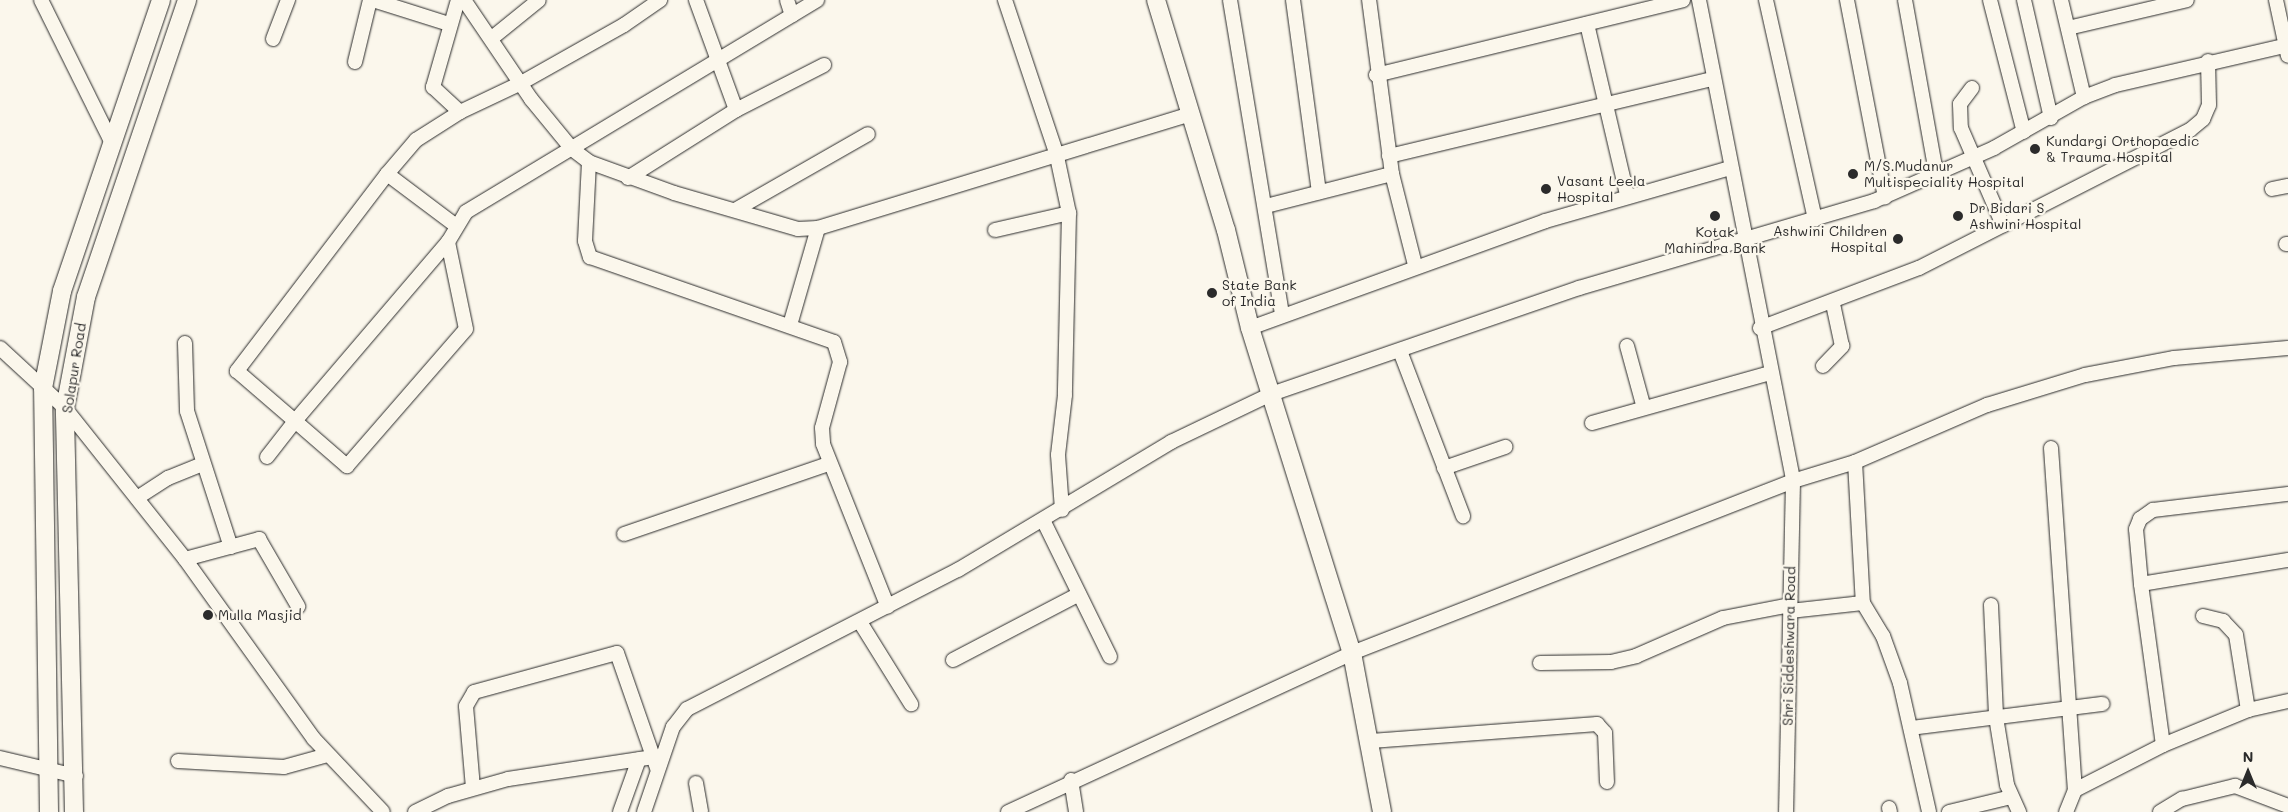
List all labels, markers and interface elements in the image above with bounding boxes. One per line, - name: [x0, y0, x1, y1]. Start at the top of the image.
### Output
- place label: Kundargi Orthopaedic & Trauma Hospital: [2046, 133, 2199, 166]
- marker: Kundargi Orthopaedic & Trauma Hospital: [2028, 142, 2042, 156]
- place label: M/S.Mudanur Multispeciality Hospital: [1864, 158, 2024, 190]
- marker: M/S.Mudanur Multispeciality Hospital: [1846, 167, 1860, 181]
- place label: Vasant Leela Hospital: [1557, 173, 1646, 206]
- marker: Vasant Leela Hospital: [1539, 182, 1553, 196]
- place label: Dr Bidari S Ashwini Hospital: [1969, 200, 2081, 232]
- marker: Dr Bidari S Ashwini Hospital: [1951, 209, 1965, 223]
- marker: Kotak Mahindra Bank: [1709, 210, 1721, 222]
- place label: Ashwini Children Hospital: [1773, 223, 1887, 256]
- place label: Kotak Mahindra Bank: [1664, 224, 1766, 256]
- marker: Ashwini Children Hospital: [1891, 232, 1905, 246]
- place label: State Bank of India: [1222, 277, 1297, 310]
- marker: State Bank of India: [1206, 287, 1218, 299]
- street label: Solapur Road: [59, 322, 89, 414]
- street label: Shri Siddeshwara Road: [1779, 566, 1799, 726]
- place label: Mulla Masjid: [218, 607, 302, 623]
- marker: Mulla Masjid: [202, 609, 214, 621]
- north arrow: [2223, 747, 2273, 797]
- text: N: [2243, 747, 2253, 766]

